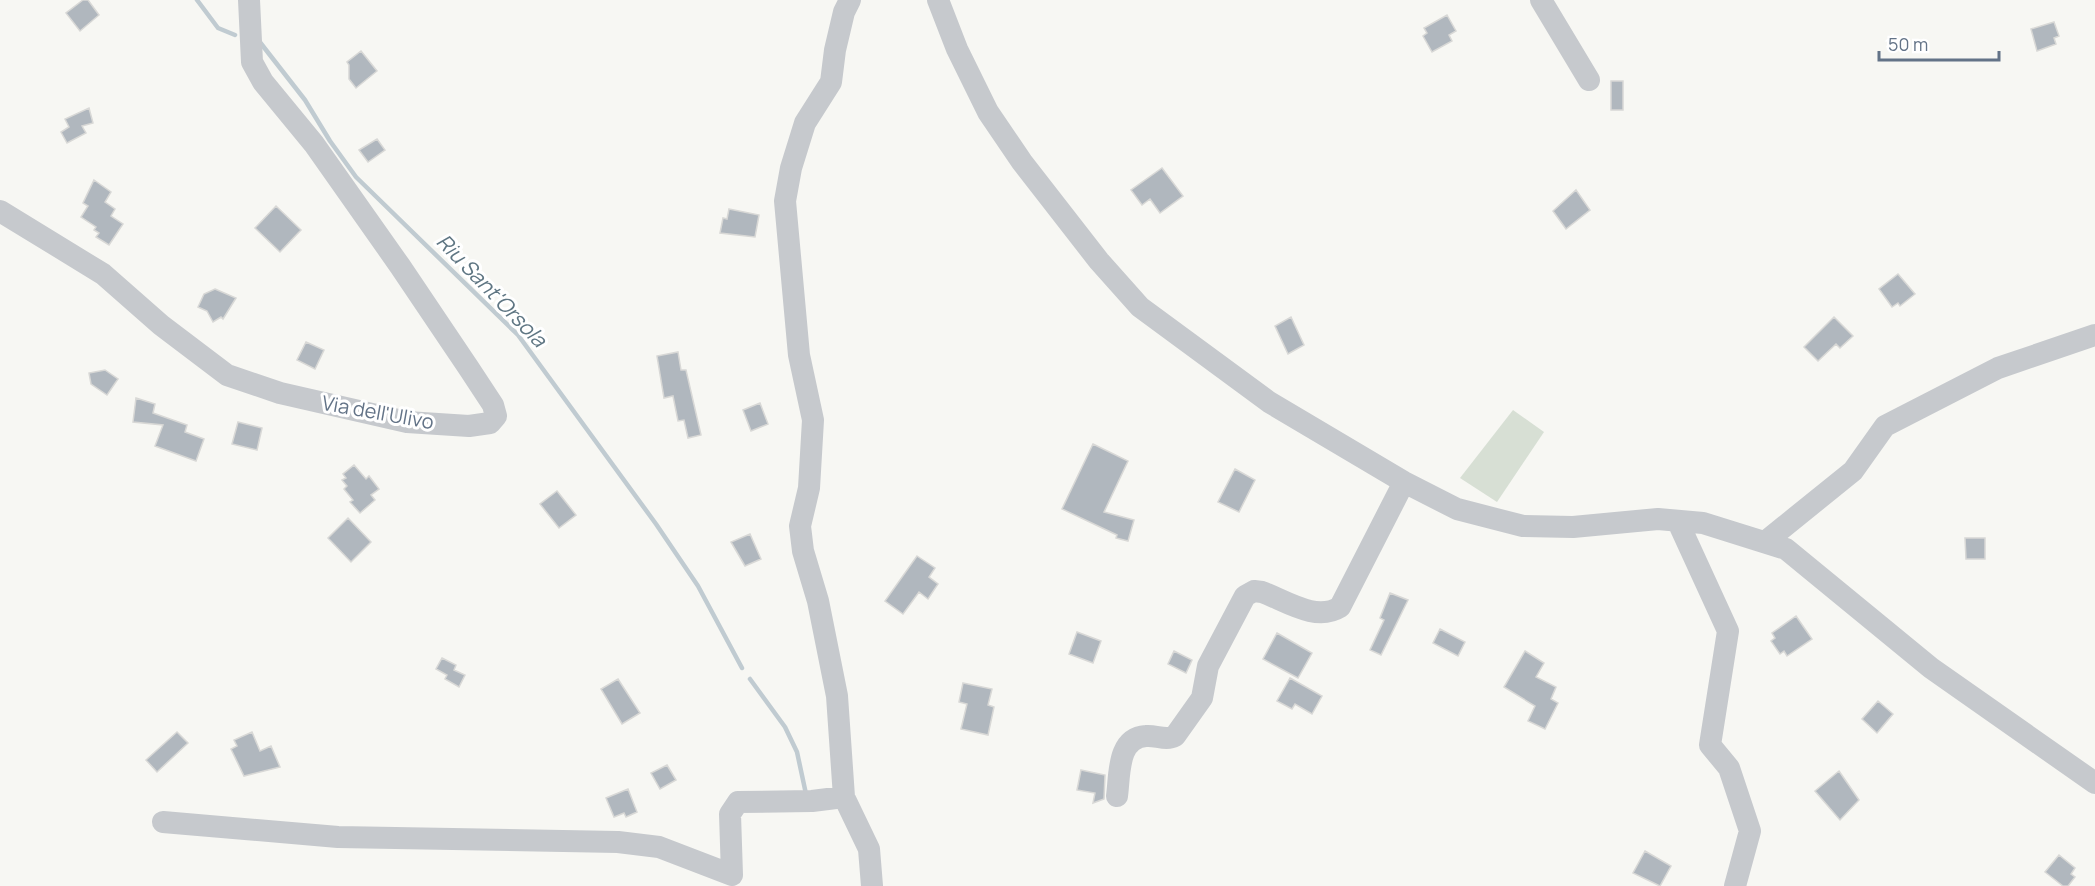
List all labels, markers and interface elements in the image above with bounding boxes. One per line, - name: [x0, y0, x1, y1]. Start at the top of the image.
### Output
- scale bar: [1879, 24, 1999, 62]
- text: 50 m: [1888, 32, 1928, 56]
- water label: Riu Sant'Orsola: [431, 227, 554, 354]
- street label: Via dell'Ulivo: [320, 389, 436, 435]

